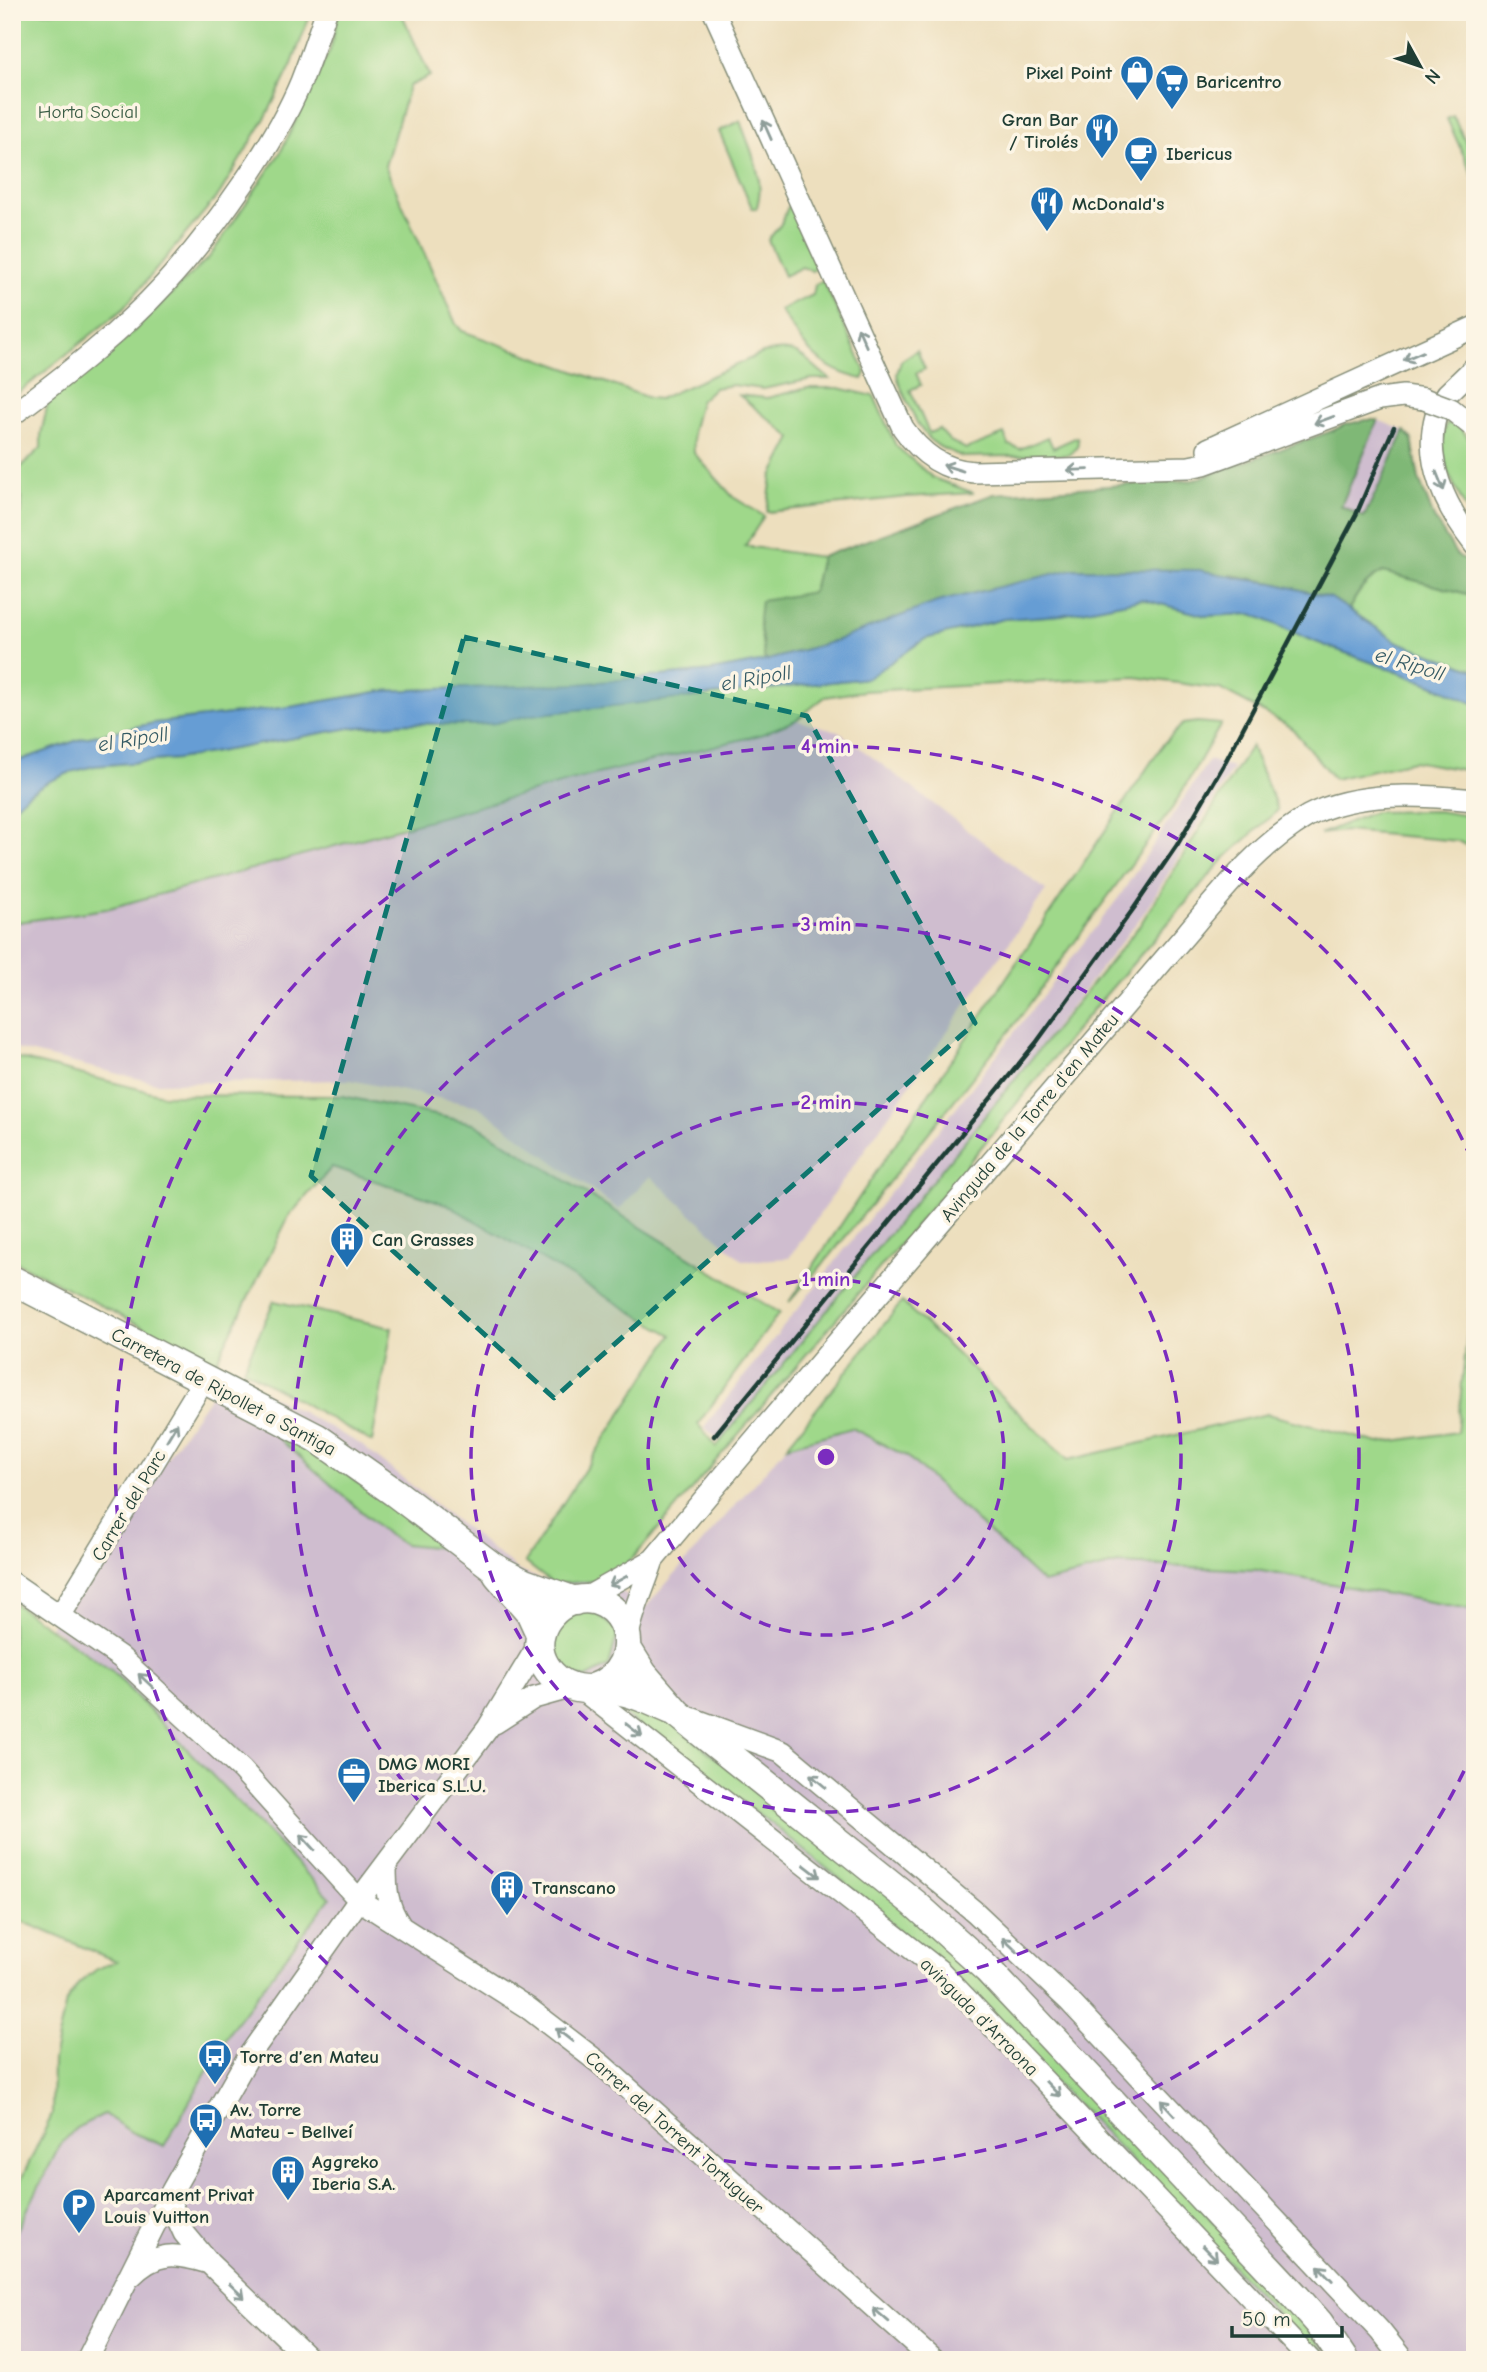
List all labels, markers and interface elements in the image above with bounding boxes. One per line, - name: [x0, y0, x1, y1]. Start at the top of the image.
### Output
- north arrow: [1386, 32, 1456, 102]
- shop icon: Pixel Point: [1118, 53, 1156, 102]
- place label: Pixel Point: [1026, 62, 1113, 84]
- supermarket icon: Baricentro: [1153, 62, 1191, 111]
- text: N: [1420, 64, 1445, 88]
- place label: Baricentro: [1196, 71, 1282, 93]
- park label: Horta Social: [38, 101, 138, 123]
- place label: Gran Bar / Tirolés: [1002, 109, 1078, 153]
- restaurant icon: Gran Bar / Tirolés: [1083, 111, 1121, 160]
- one-way arrow: [760, 120, 773, 141]
- cafe icon: Ibericus: [1122, 134, 1160, 183]
- place label: Ibericus: [1166, 143, 1232, 165]
- restaurant icon: McDonald's: [1028, 184, 1066, 233]
- place label: McDonald's: [1072, 193, 1164, 215]
- one-way arrow: [854, 327, 867, 348]
- one-way arrow: [1403, 350, 1424, 363]
- one-way arrow: [1314, 414, 1336, 427]
- one-way arrow: [942, 460, 964, 473]
- one-way arrow: [1067, 463, 1090, 476]
- one-way arrow: [1434, 470, 1447, 492]
- water label: el Ripoll: [1373, 642, 1448, 686]
- water label: el Ripoll: [719, 660, 793, 696]
- water label: el Ripoll: [96, 722, 170, 756]
- text: 4 min: [801, 734, 851, 758]
- text: 3 min: [800, 912, 852, 936]
- street label: Avinguda de la Torre d'en Mateu: [936, 1009, 1123, 1226]
- text: 2 min: [800, 1090, 852, 1114]
- building icon: Can Grasses: [328, 1220, 366, 1269]
- place label: Can Grasses: [372, 1229, 474, 1251]
- text: 1 min: [802, 1267, 850, 1291]
- street label: Carretera de Ripollet a Santiga: [107, 1323, 340, 1461]
- one-way arrow: [165, 1422, 179, 1442]
- centre of rings: [814, 1445, 838, 1469]
- street label: Carrer del Parc: [87, 1446, 171, 1565]
- one-way arrow: [608, 1575, 629, 1588]
- one-way arrow: [137, 1673, 155, 1689]
- one-way arrow: [624, 1722, 642, 1738]
- place label: DMG MORI Iberica S.L.U.: [378, 1753, 486, 1797]
- office icon: DMG MORI Iberica S.L.U.: [335, 1755, 373, 1804]
- one-way arrow: [809, 1774, 827, 1789]
- one-way arrow: [299, 1833, 315, 1851]
- one-way arrow: [803, 1863, 821, 1878]
- building icon: Transcano: [488, 1868, 526, 1917]
- place label: Transcano: [532, 1877, 616, 1899]
- one-way arrow: [1002, 1936, 1019, 1953]
- street label: avinguda d'Arraona: [916, 1953, 1043, 2080]
- one-way arrow: [555, 2028, 573, 2043]
- bus stop icon: Torre d’en Mateu: [196, 2037, 234, 2086]
- place label: Torre d’en Mateu: [240, 2046, 379, 2068]
- street label: Carrer del Torrent Tortuguer: [581, 2047, 768, 2219]
- one-way arrow: [1044, 2080, 1061, 2097]
- place label: Av. Torre Mateu - Bellveí: [230, 2099, 353, 2143]
- one-way arrow: [1160, 2099, 1177, 2116]
- bus stop icon: Av. Torre Mateu - Bellveí: [187, 2101, 225, 2150]
- place label: Aggreko Iberia S.A.: [312, 2151, 395, 2195]
- building icon: Aggreko Iberia S.A.: [269, 2153, 307, 2202]
- place label: Aparcament Privat Louis Vuitton: [104, 2184, 255, 2228]
- parking icon: Aparcament Privat Louis Vuitton: [60, 2186, 98, 2235]
- one-way arrow: [1201, 2244, 1218, 2262]
- one-way arrow: [1316, 2265, 1333, 2282]
- one-way arrow: [229, 2282, 246, 2299]
- scale bar: [1232, 2295, 1342, 2339]
- one-way arrow: [873, 2307, 891, 2323]
- text: 50 m: [1242, 2307, 1291, 2331]

